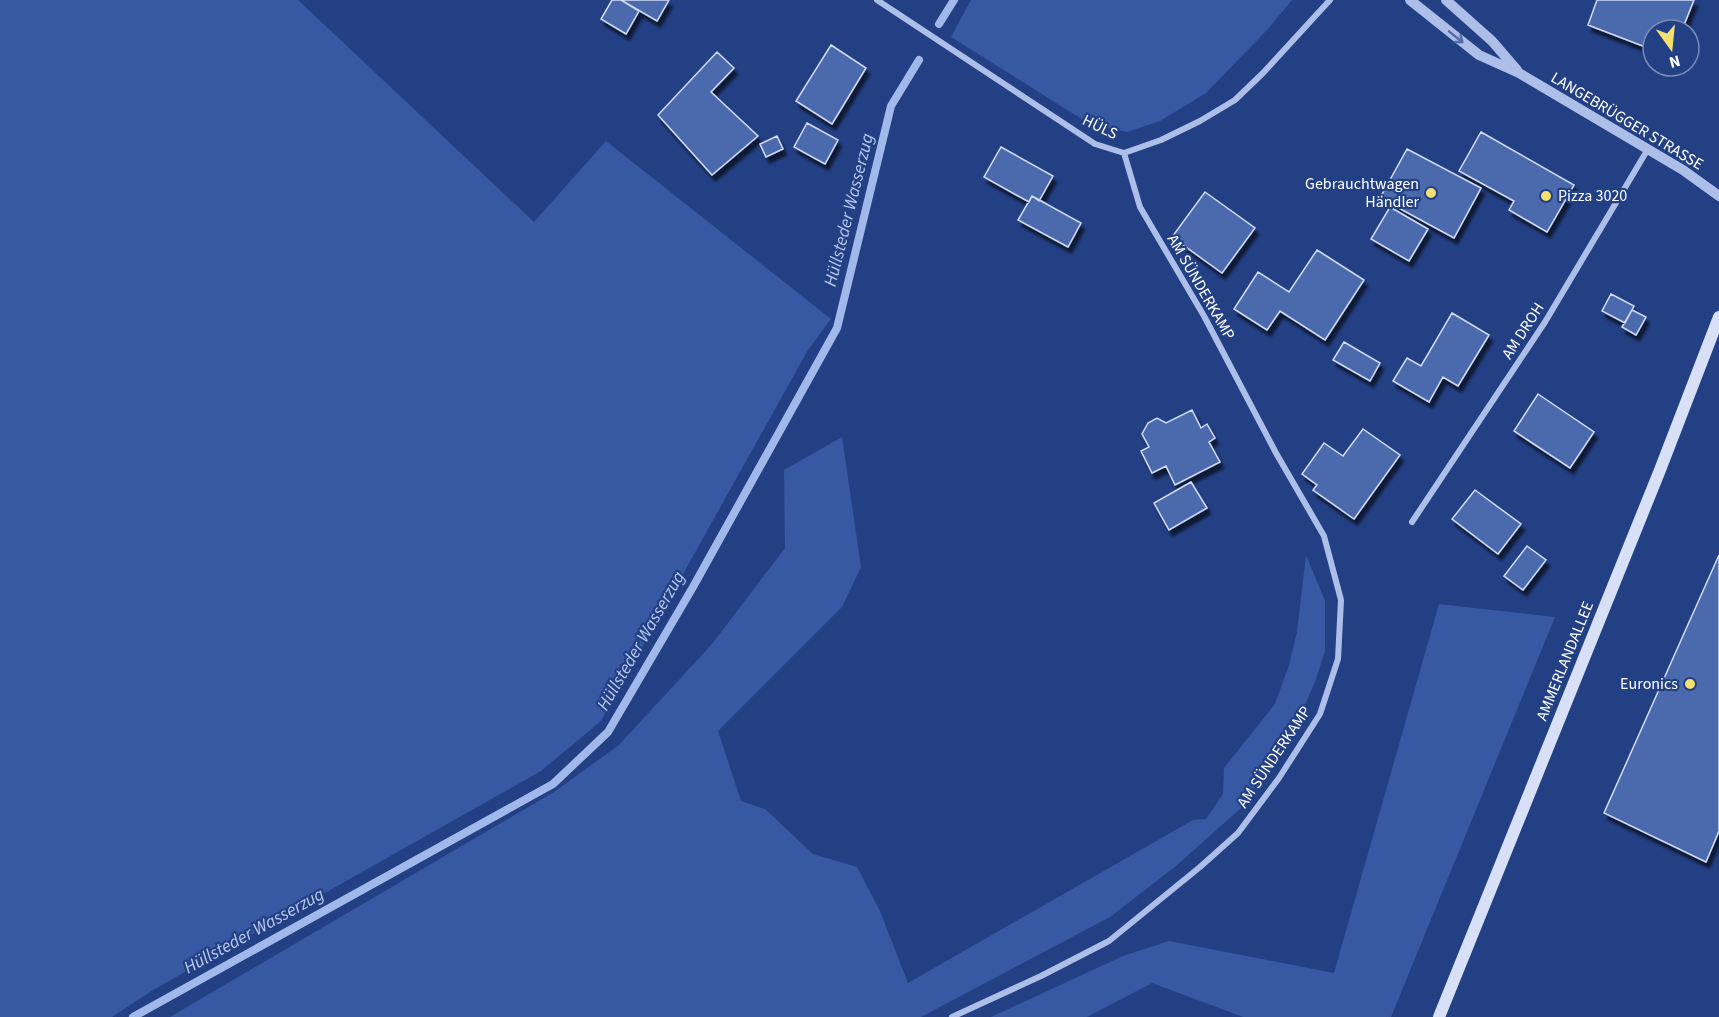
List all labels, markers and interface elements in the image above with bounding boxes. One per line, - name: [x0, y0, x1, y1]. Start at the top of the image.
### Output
- north arrow: [1641, 18, 1701, 78]
- one-way arrow: [1448, 30, 1464, 43]
- text: N: [1667, 50, 1683, 74]
- street label: LANGEBRÜGGER STRASSE: [1547, 67, 1707, 175]
- street label: HÜLS: [1079, 109, 1121, 145]
- water label: Hüllsteder Wasserzug: [818, 131, 880, 289]
- place label: Gebrauchtwagen Händler: [1305, 173, 1419, 213]
- place label: Pizza 3020: [1558, 185, 1627, 207]
- marker: Gebrauchtwagen Händler: [1424, 186, 1438, 200]
- marker: Pizza 3020: [1539, 189, 1553, 203]
- street label: AM SÜNDERKAMP: [1162, 230, 1240, 344]
- street label: AM DROH: [1496, 298, 1550, 364]
- water label: Hüllsteder Wasserzug: [591, 567, 691, 715]
- street label: AMMERLANDALLEE: [1531, 598, 1599, 724]
- place label: Euronics: [1620, 673, 1678, 695]
- marker: Euronics: [1683, 677, 1697, 691]
- street label: AM SÜNDERKAMP: [1232, 702, 1316, 812]
- water label: Hüllsteder Wasserzug: [179, 882, 329, 980]

